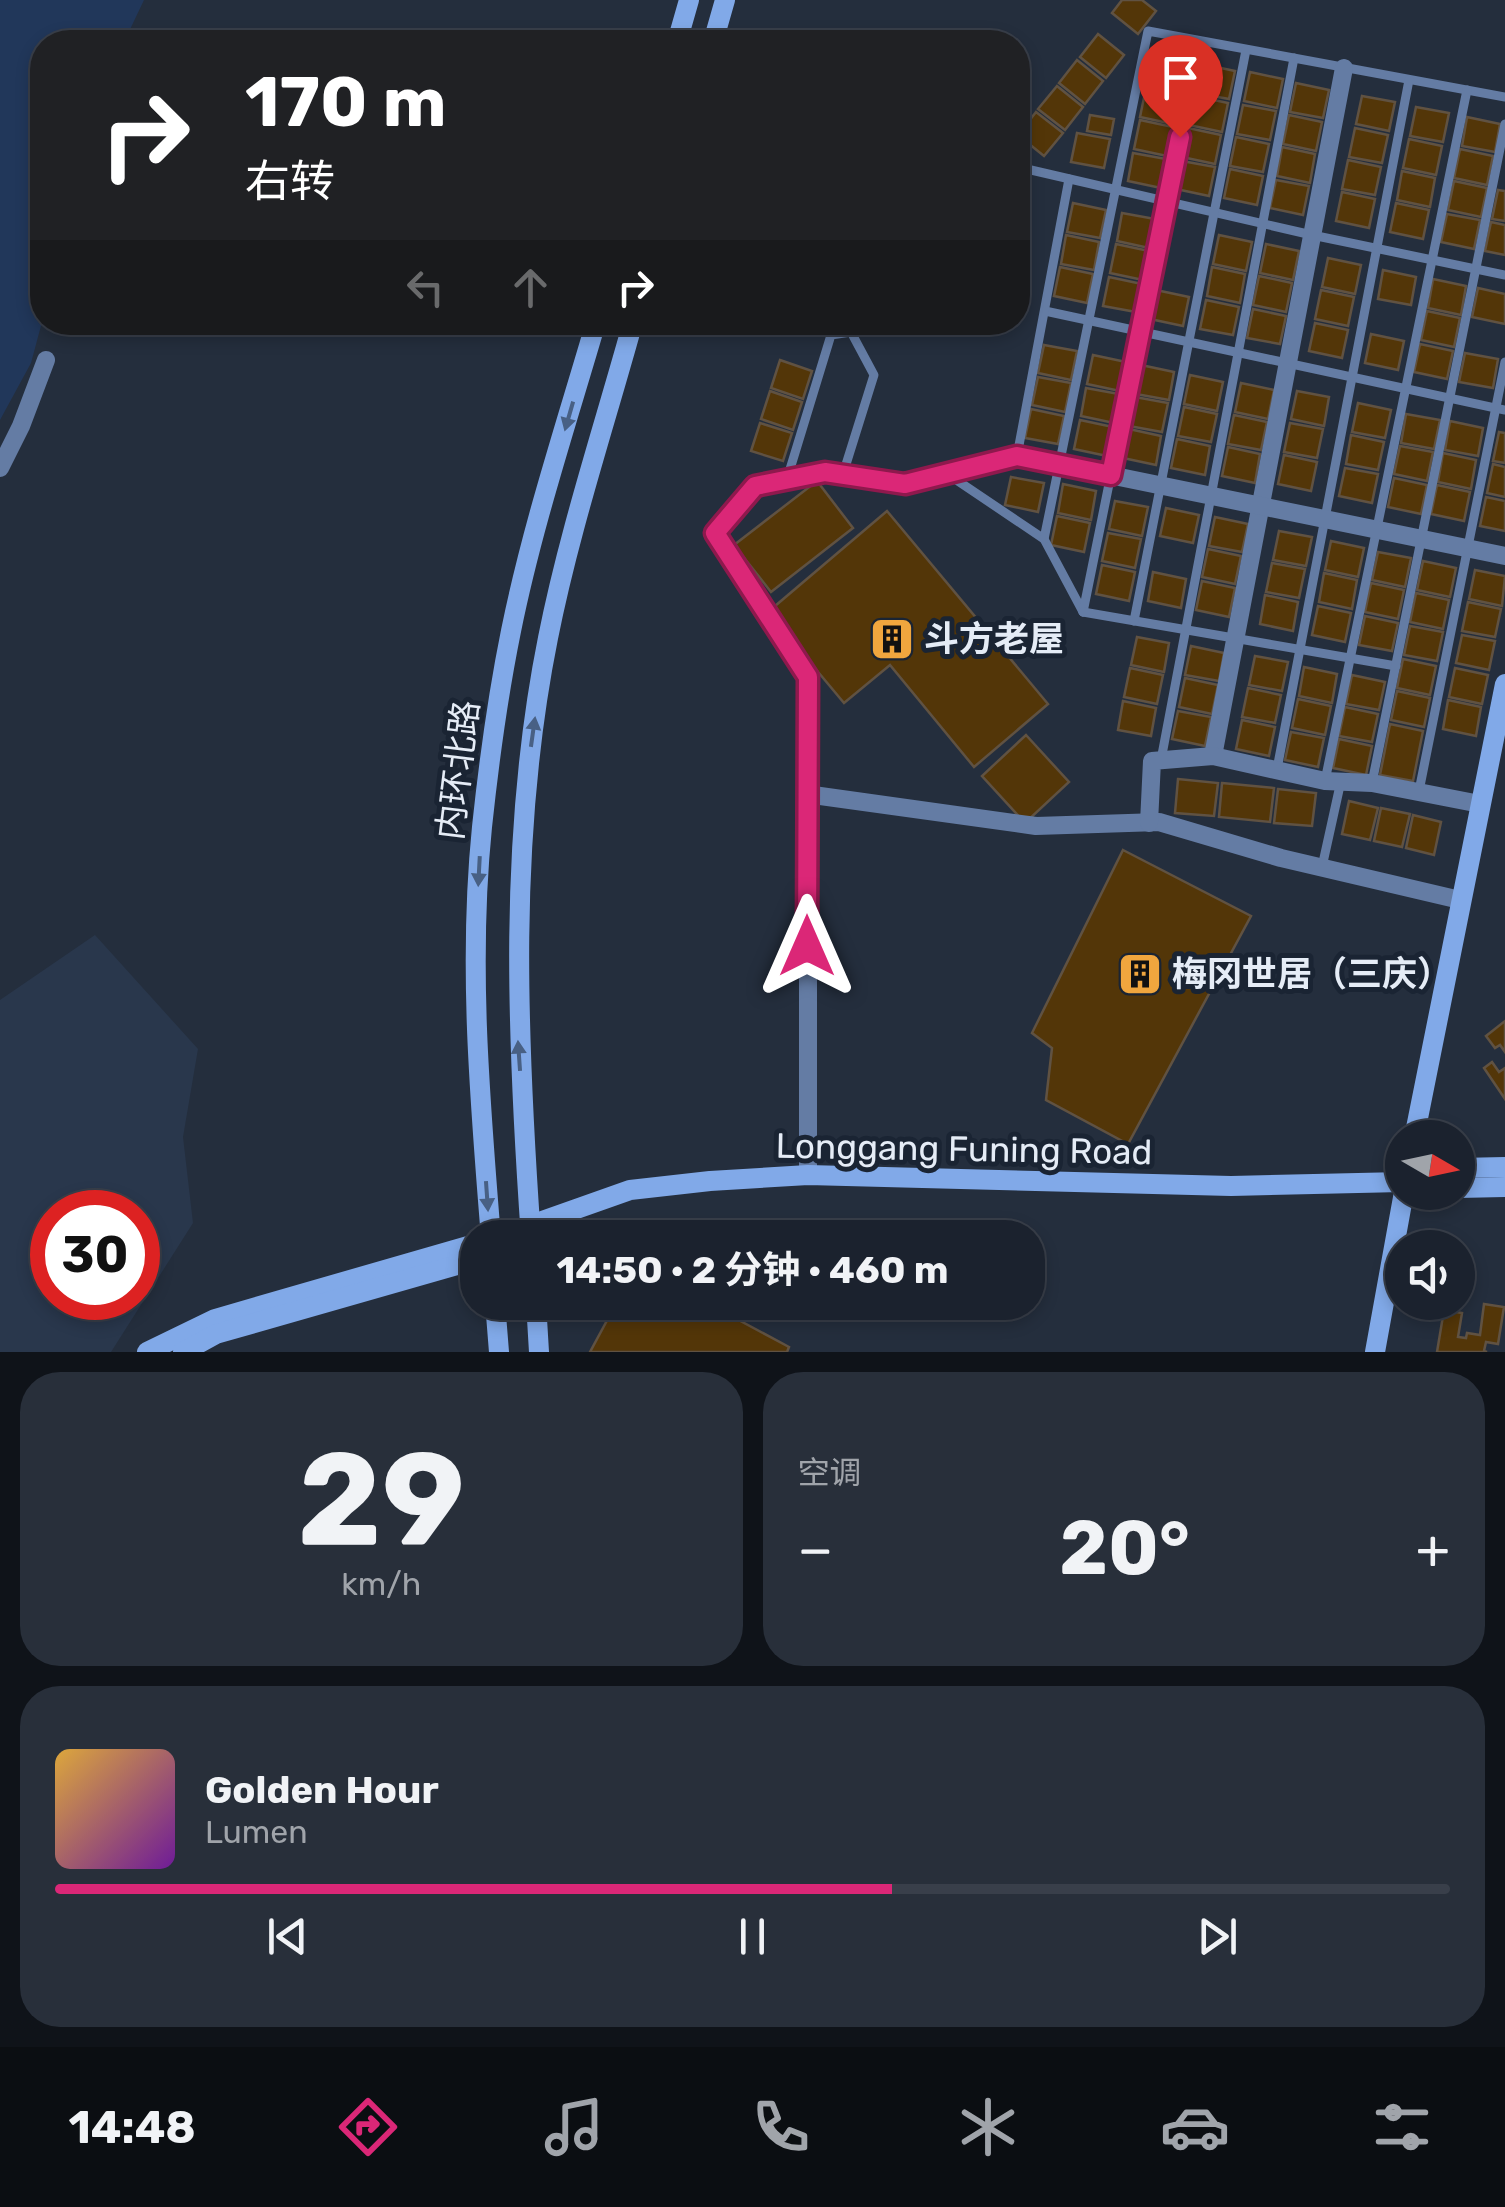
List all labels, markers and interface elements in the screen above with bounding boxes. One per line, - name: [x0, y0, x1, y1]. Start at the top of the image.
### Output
- pin: [1138, 35, 1223, 138]
- icon: arrive: [1153, 50, 1208, 105]
- text: 170 m: [245, 61, 447, 144]
- icon: right: [80, 70, 210, 200]
- text: 右转: [245, 155, 335, 208]
- icon: left: [398, 260, 453, 315]
- icon: ahead: [503, 260, 558, 315]
- icon: right: [608, 260, 663, 315]
- one-way arrow: [561, 401, 576, 432]
- building icon: 斗方老屋: [869, 616, 915, 662]
- place label: 斗方老屋: [924, 618, 1064, 660]
- street label: 内环北路: [429, 698, 487, 842]
- one-way arrow: [525, 715, 541, 747]
- one-way arrow: [471, 856, 487, 888]
- position arrow: [755, 894, 859, 998]
- building icon: 梅冈世居（三庆）: [1117, 951, 1163, 997]
- place label: 梅冈世居（三庆）: [1172, 953, 1452, 995]
- one-way arrow: [511, 1039, 527, 1071]
- north arrow: [1385, 1120, 1475, 1210]
- map controls: [1385, 1120, 1475, 1320]
- street label: Longgang Funing Road: [775, 1125, 1153, 1173]
- one-way arrow: [480, 1180, 496, 1212]
- speed limit sign: 30: [30, 1190, 160, 1320]
- button: sound: [1385, 1230, 1475, 1320]
- text: 14:50 · 2 分钟 · 460 m: [556, 1247, 949, 1293]
- text: 29: [297, 1422, 465, 1577]
- text: 空调: [798, 1454, 862, 1492]
- text: 20°: [1059, 1504, 1190, 1593]
- text: −: [798, 1517, 833, 1582]
- text: +: [1416, 1517, 1450, 1582]
- text: km/h: [341, 1565, 421, 1603]
- text: Golden Hour: [205, 1767, 439, 1813]
- text: Lumen: [205, 1813, 308, 1851]
- icon: previous: [260, 1909, 315, 1964]
- icon: pause: [725, 1909, 780, 1964]
- icon: next: [1190, 1909, 1245, 1964]
- icon: directions: [333, 2092, 403, 2162]
- icon: music: [539, 2092, 609, 2162]
- icon: phone: [746, 2092, 816, 2162]
- icon: climate: [953, 2092, 1023, 2162]
- icon: car: [1160, 2092, 1230, 2162]
- icon: filters: [1367, 2092, 1437, 2162]
- text: 14:48: [68, 2101, 196, 2154]

